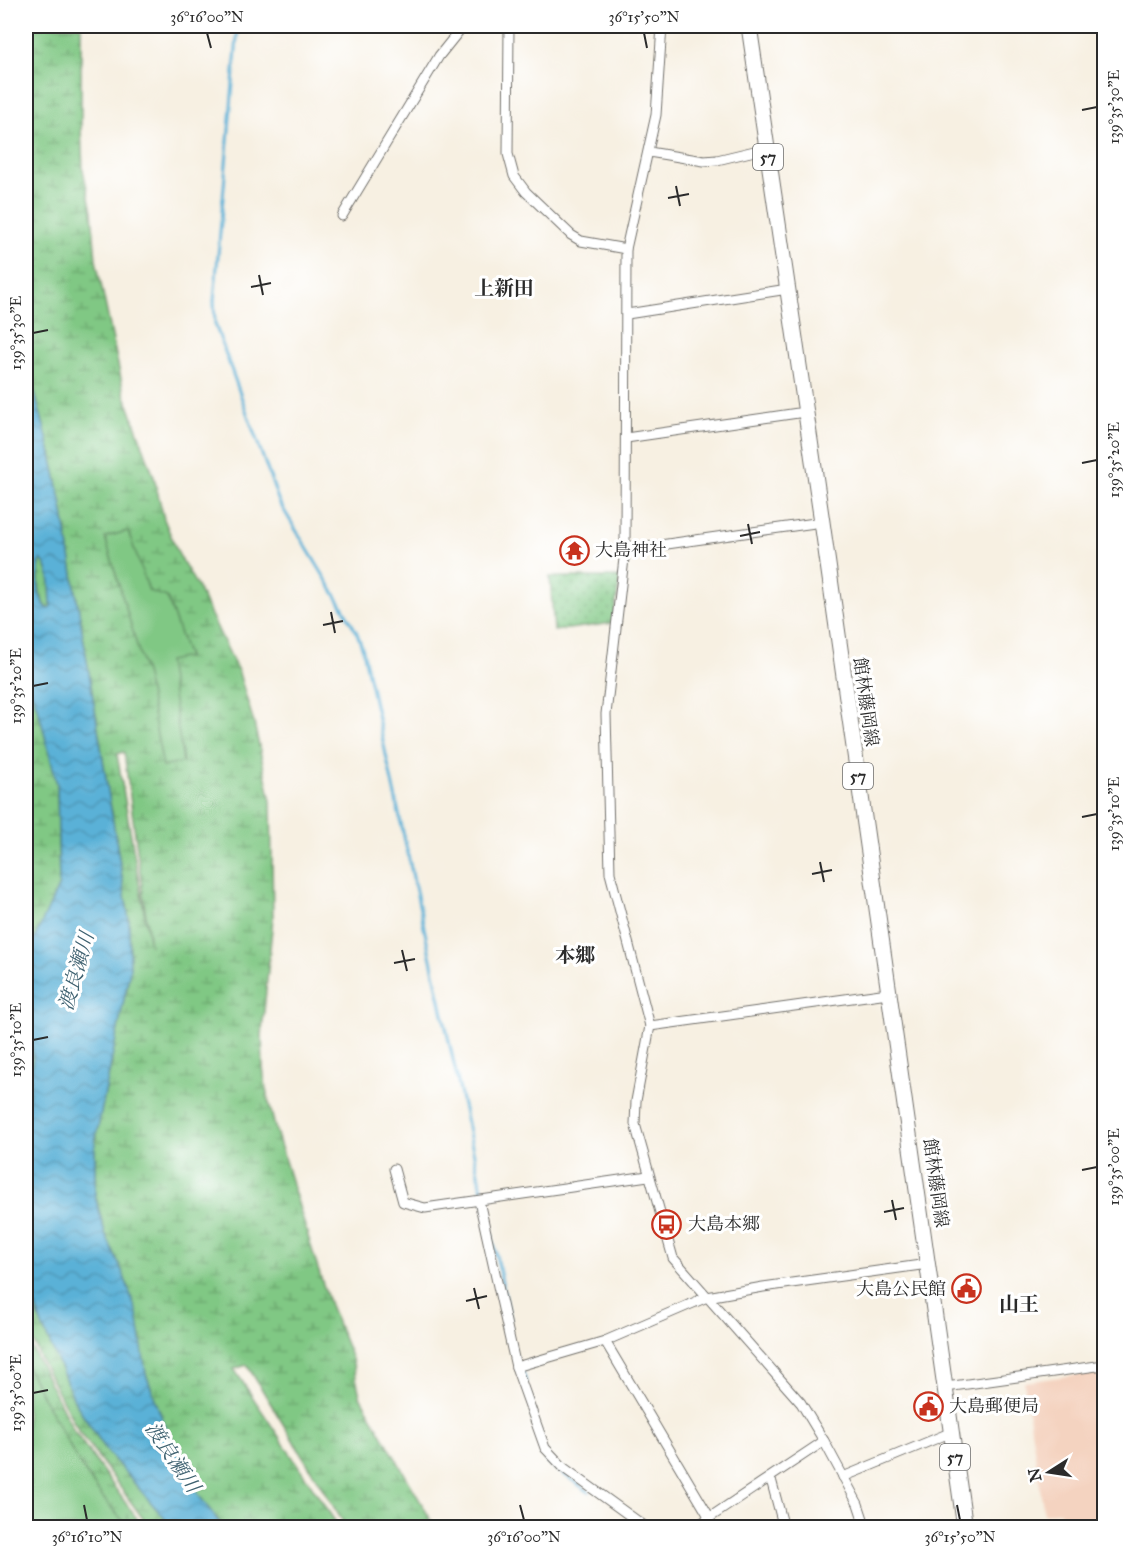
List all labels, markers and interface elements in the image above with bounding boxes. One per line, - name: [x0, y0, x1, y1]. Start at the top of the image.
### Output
- text: 36°16'00"N: [170, 8, 244, 26]
- text: 36°15'50"N: [608, 8, 680, 26]
- text: 139°35'30"E: [1105, 69, 1123, 144]
- road number: 57: [753, 144, 783, 170]
- district label: 上新田: [474, 276, 534, 300]
- text: 139°35'30"E: [7, 295, 25, 370]
- text: 139°35'20"E: [1105, 422, 1123, 498]
- temple icon: 大島神社: [558, 534, 590, 566]
- place label: 大島神社: [595, 539, 667, 561]
- text: 139°35'20"E: [7, 648, 25, 724]
- street label: 館林藤岡線: [849, 656, 883, 748]
- road number: 57: [843, 763, 873, 789]
- text: 139°35'10"E: [1105, 777, 1123, 851]
- water label: 渡良瀬川: [53, 927, 99, 1013]
- district label: 本郷: [555, 943, 596, 967]
- text: 139°35'10"E: [7, 1003, 25, 1077]
- text: 139°35'00"E: [1105, 1128, 1123, 1206]
- street label: 館林藤岡線: [919, 1137, 953, 1229]
- bus stop icon: 大島本郷: [651, 1208, 683, 1240]
- place label: 大島本郷: [688, 1213, 760, 1235]
- public building icon: 大島公民館: [951, 1273, 983, 1305]
- place label: 大島公民館: [856, 1278, 946, 1300]
- district label: 山王: [999, 1292, 1039, 1316]
- text: 139°35'00"E: [7, 1354, 25, 1432]
- public building icon: 大島郵便局: [912, 1390, 944, 1422]
- place label: 大島郵便局: [949, 1395, 1039, 1417]
- water label: 渡良瀬川: [141, 1417, 206, 1499]
- north arrow: [1019, 1442, 1079, 1502]
- road number: 57: [940, 1444, 970, 1470]
- text: N: [1024, 1466, 1046, 1484]
- text: 36°16'10"N: [52, 1528, 123, 1546]
- text: 36°16'00"N: [487, 1528, 561, 1546]
- text: 36°15'50"N: [924, 1528, 996, 1546]

